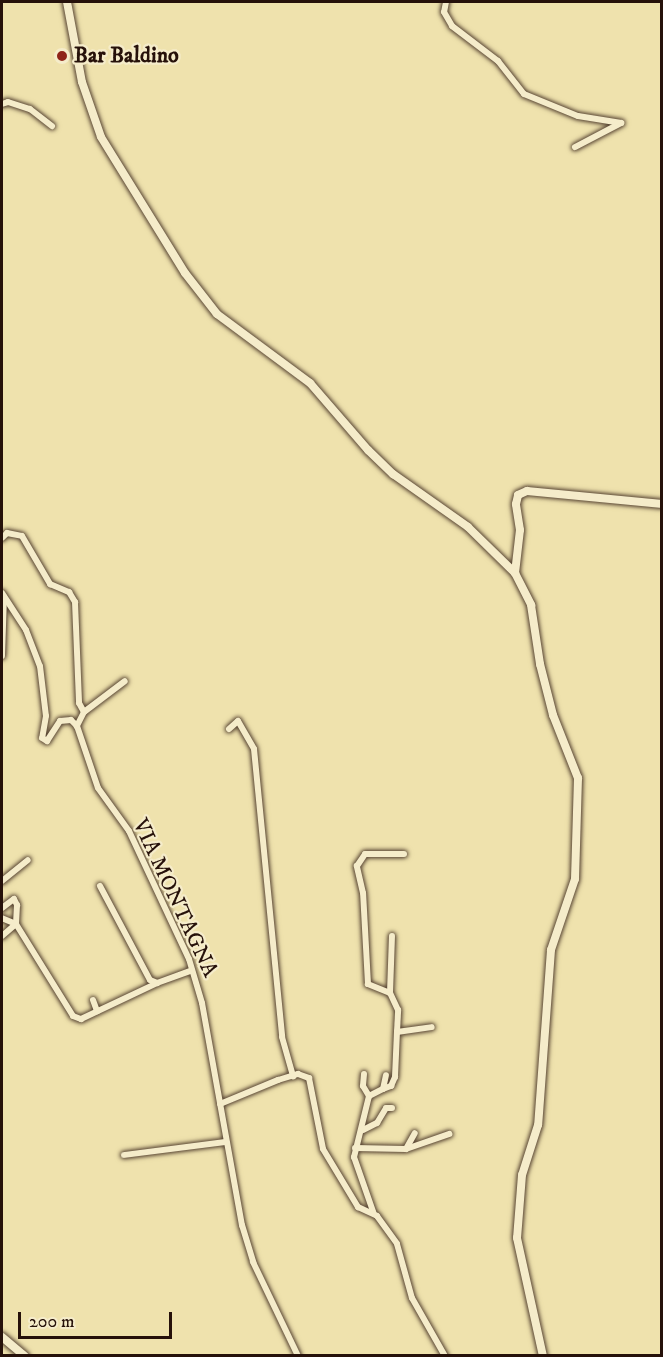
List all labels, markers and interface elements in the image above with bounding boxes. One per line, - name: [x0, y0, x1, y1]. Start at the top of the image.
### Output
- place label: Bar Baldino: [74, 43, 179, 69]
- marker: Bar Baldino: [55, 49, 69, 63]
- street label: VIA MONTAGNA: [127, 815, 223, 981]
- scale bar: [21, 1300, 176, 1338]
- text: 200 m: [29, 1311, 75, 1333]

